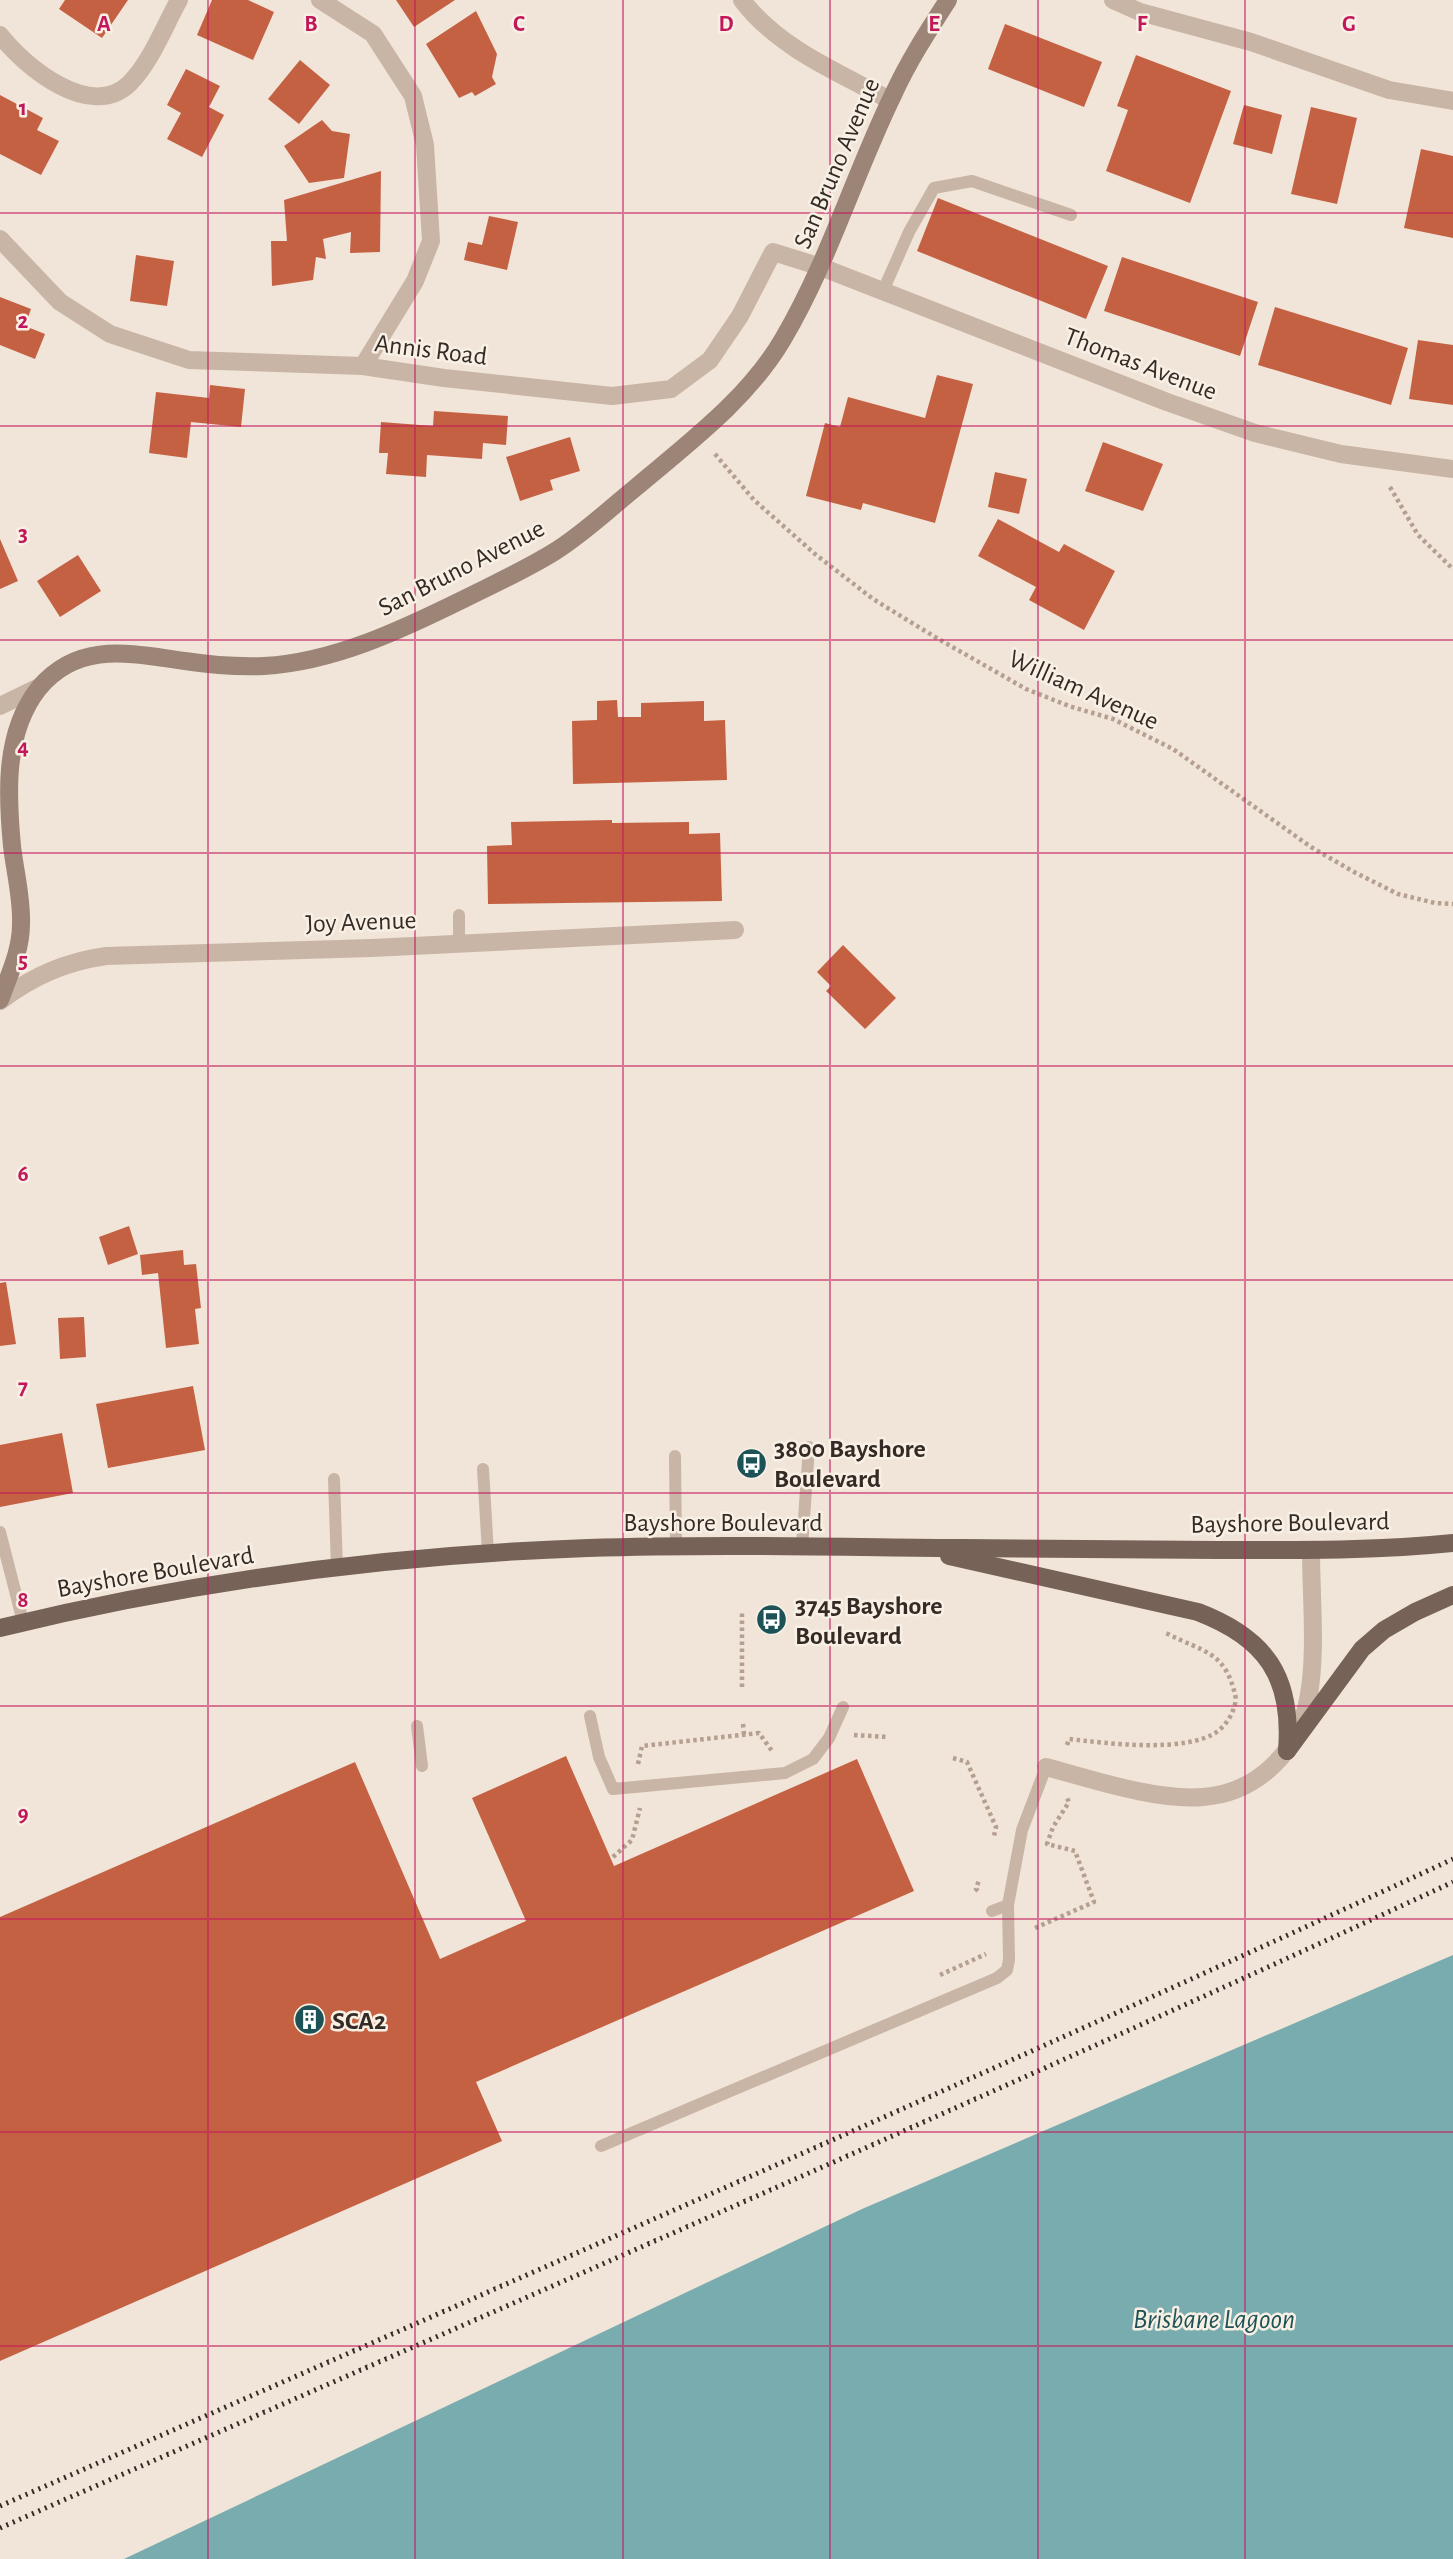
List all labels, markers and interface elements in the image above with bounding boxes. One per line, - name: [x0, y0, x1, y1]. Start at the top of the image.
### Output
- text: A: [97, 13, 111, 36]
- text: B: [304, 13, 318, 36]
- text: C: [513, 13, 525, 36]
- text: D: [718, 13, 734, 36]
- text: E: [928, 13, 940, 36]
- text: F: [1137, 13, 1148, 36]
- text: G: [1342, 13, 1356, 36]
- street label: San Bruno Avenue: [789, 74, 885, 253]
- text: 1: [19, 97, 27, 120]
- text: 2: [18, 310, 29, 333]
- street label: Thomas Avenue: [1061, 323, 1220, 405]
- street label: Annis Road: [373, 330, 489, 370]
- street label: San Bruno Avenue: [374, 515, 549, 621]
- text: 3: [18, 523, 28, 546]
- street label: William Avenue: [1005, 645, 1163, 735]
- text: 4: [17, 736, 29, 759]
- street label: Joy Avenue: [305, 907, 417, 937]
- text: 5: [18, 950, 28, 973]
- text: 6: [17, 1163, 29, 1186]
- text: 7: [18, 1376, 28, 1399]
- place label: 3800 Bayshore Boulevard: [774, 1436, 926, 1492]
- bus stop icon: 3800 Bayshore Boulevard: [734, 1446, 768, 1480]
- street label: Bayshore Boulevard: [1190, 1508, 1390, 1538]
- street label: Bayshore Boulevard: [623, 1510, 823, 1536]
- street label: Bayshore Boulevard: [55, 1542, 256, 1602]
- text: 8: [17, 1589, 29, 1612]
- place label: 3745 Bayshore Boulevard: [795, 1593, 943, 1649]
- bus stop icon: 3745 Bayshore Boulevard: [755, 1603, 789, 1637]
- text: 9: [17, 1803, 29, 1826]
- building icon: SCA2: [292, 2003, 326, 2037]
- place label: SCA2: [332, 2008, 386, 2034]
- water label: Brisbane Lagoon: [1133, 2306, 1295, 2334]

